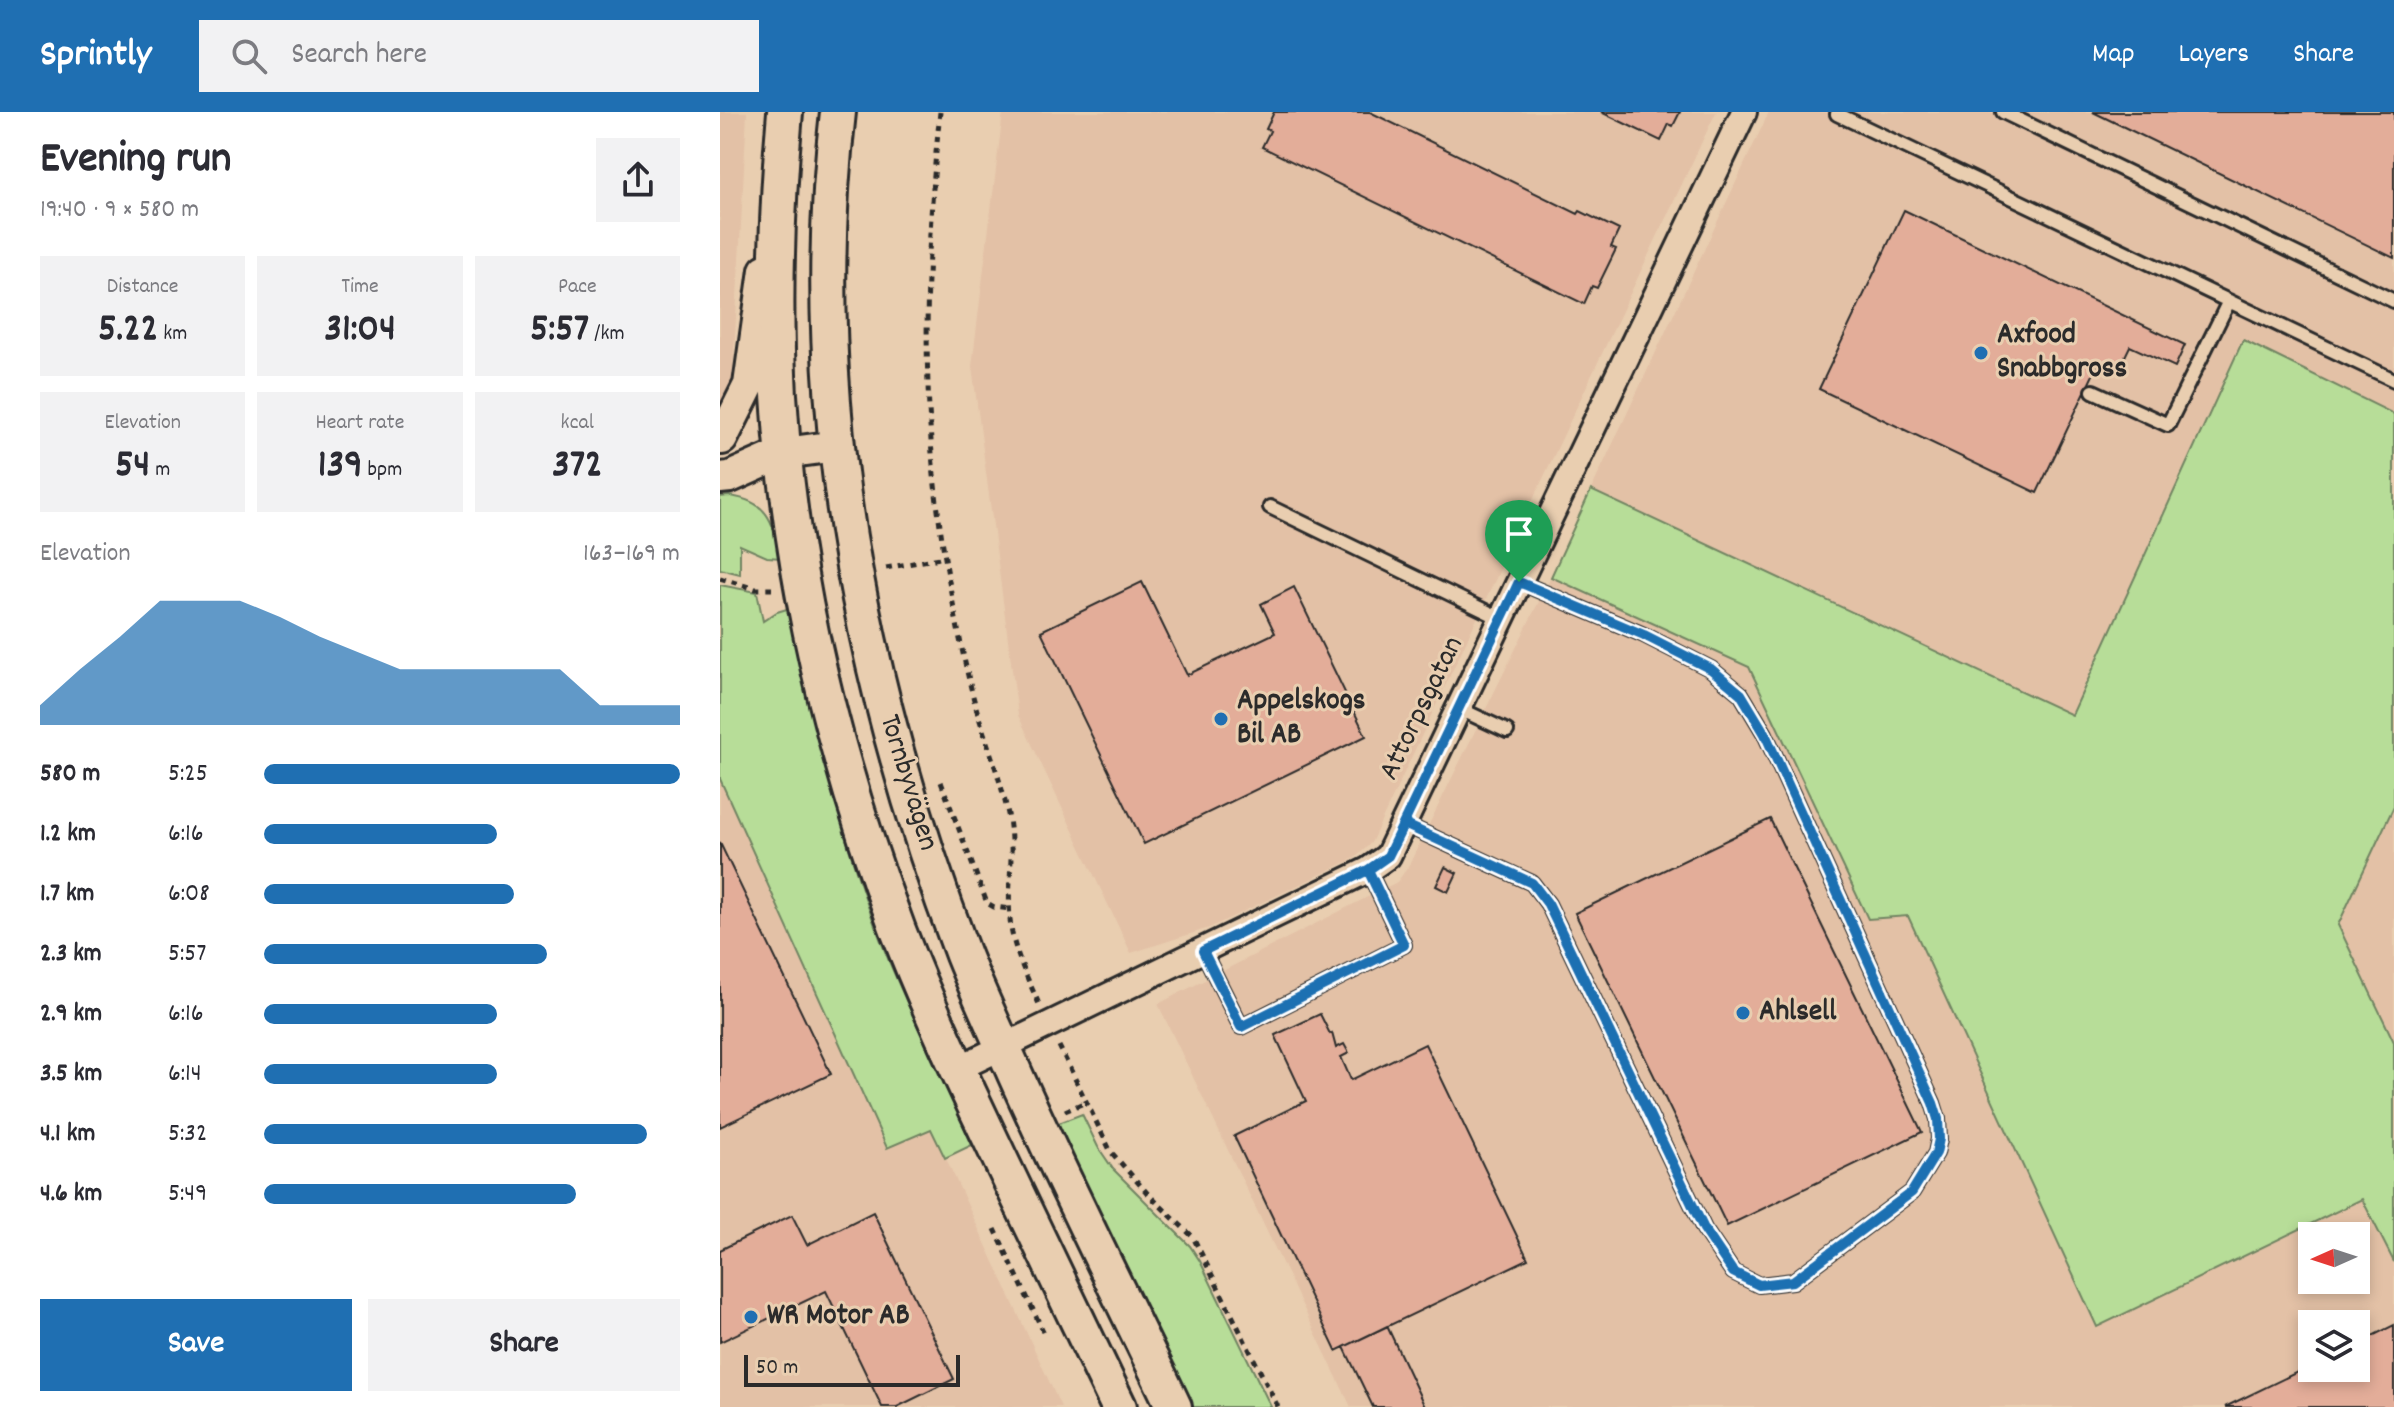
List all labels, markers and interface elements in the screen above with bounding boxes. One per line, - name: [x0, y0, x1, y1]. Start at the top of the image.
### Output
- search box: [199, 20, 759, 92]
- text: Sprintly: [40, 29, 151, 84]
- icon: search: [227, 34, 271, 78]
- text: Search here: [291, 35, 427, 78]
- text: Map: [2092, 36, 2135, 76]
- text: Layers: [2179, 36, 2249, 76]
- text: Share: [2293, 36, 2354, 76]
- text: Evening run: [40, 130, 231, 193]
- button: share: [596, 138, 680, 222]
- text: 19:40 · 9 × 580 m: [40, 192, 199, 229]
- text: Distance: [107, 272, 179, 303]
- text: Time: [341, 272, 379, 303]
- text: Pace: [558, 272, 597, 303]
- text: 5.22: [98, 303, 158, 360]
- text: 31:04: [324, 303, 396, 360]
- text: 5:57: [530, 303, 589, 360]
- place label: Axfood Snabbgross: [1997, 315, 2127, 392]
- text: km: [158, 319, 187, 350]
- text: /km: [589, 319, 625, 350]
- marker: Axfood Snabbgross: [1972, 344, 1990, 362]
- text: Elevation: [104, 408, 181, 439]
- text: Heart rate: [316, 408, 404, 439]
- text: kcal: [561, 408, 594, 439]
- text: 54: [115, 439, 150, 496]
- text: 139: [318, 439, 363, 496]
- text: 372: [552, 439, 603, 496]
- text: m: [150, 455, 170, 486]
- text: bpm: [363, 455, 402, 486]
- pin: [1485, 500, 1553, 582]
- icon: arrive: [1497, 512, 1541, 556]
- text: Elevation: [40, 536, 130, 573]
- text: 163–169 m: [583, 536, 680, 573]
- street label: Attorpsgatan: [1370, 630, 1476, 788]
- place label: Appelskogs Bil AB: [1237, 681, 1365, 758]
- street label: Tornbyvägen: [866, 710, 948, 856]
- marker: Appelskogs Bil AB: [1212, 710, 1230, 728]
- text: 580 m: [40, 756, 100, 793]
- text: 5:25: [168, 756, 208, 793]
- text: 1.2 km: [40, 816, 96, 853]
- text: 6:16: [168, 816, 204, 853]
- text: 1.7 km: [40, 876, 94, 913]
- text: 6:08: [168, 876, 210, 913]
- text: 2.3 km: [40, 936, 102, 973]
- text: 5:57: [168, 936, 206, 973]
- place label: Ahlsell: [1759, 992, 1837, 1035]
- text: 2.9 km: [40, 996, 102, 1033]
- text: 6:16: [168, 996, 204, 1033]
- marker: Ahlsell: [1734, 1004, 1752, 1022]
- text: 3.5 km: [40, 1056, 102, 1093]
- text: 6:14: [168, 1056, 202, 1093]
- text: 4.1 km: [40, 1116, 95, 1153]
- text: 5:32: [168, 1116, 207, 1153]
- text: 4.6 km: [40, 1176, 102, 1213]
- text: 5:49: [168, 1176, 207, 1213]
- north arrow: [2298, 1222, 2370, 1294]
- map controls: [2298, 1222, 2370, 1382]
- place label: WR Motor AB: [767, 1296, 910, 1339]
- button: Save: [40, 1299, 352, 1391]
- button: Share: [368, 1299, 680, 1391]
- marker: WR Motor AB: [742, 1308, 760, 1326]
- button: layers: [2298, 1310, 2370, 1382]
- scale bar: [744, 1351, 960, 1387]
- text: 50 m: [756, 1353, 798, 1384]

